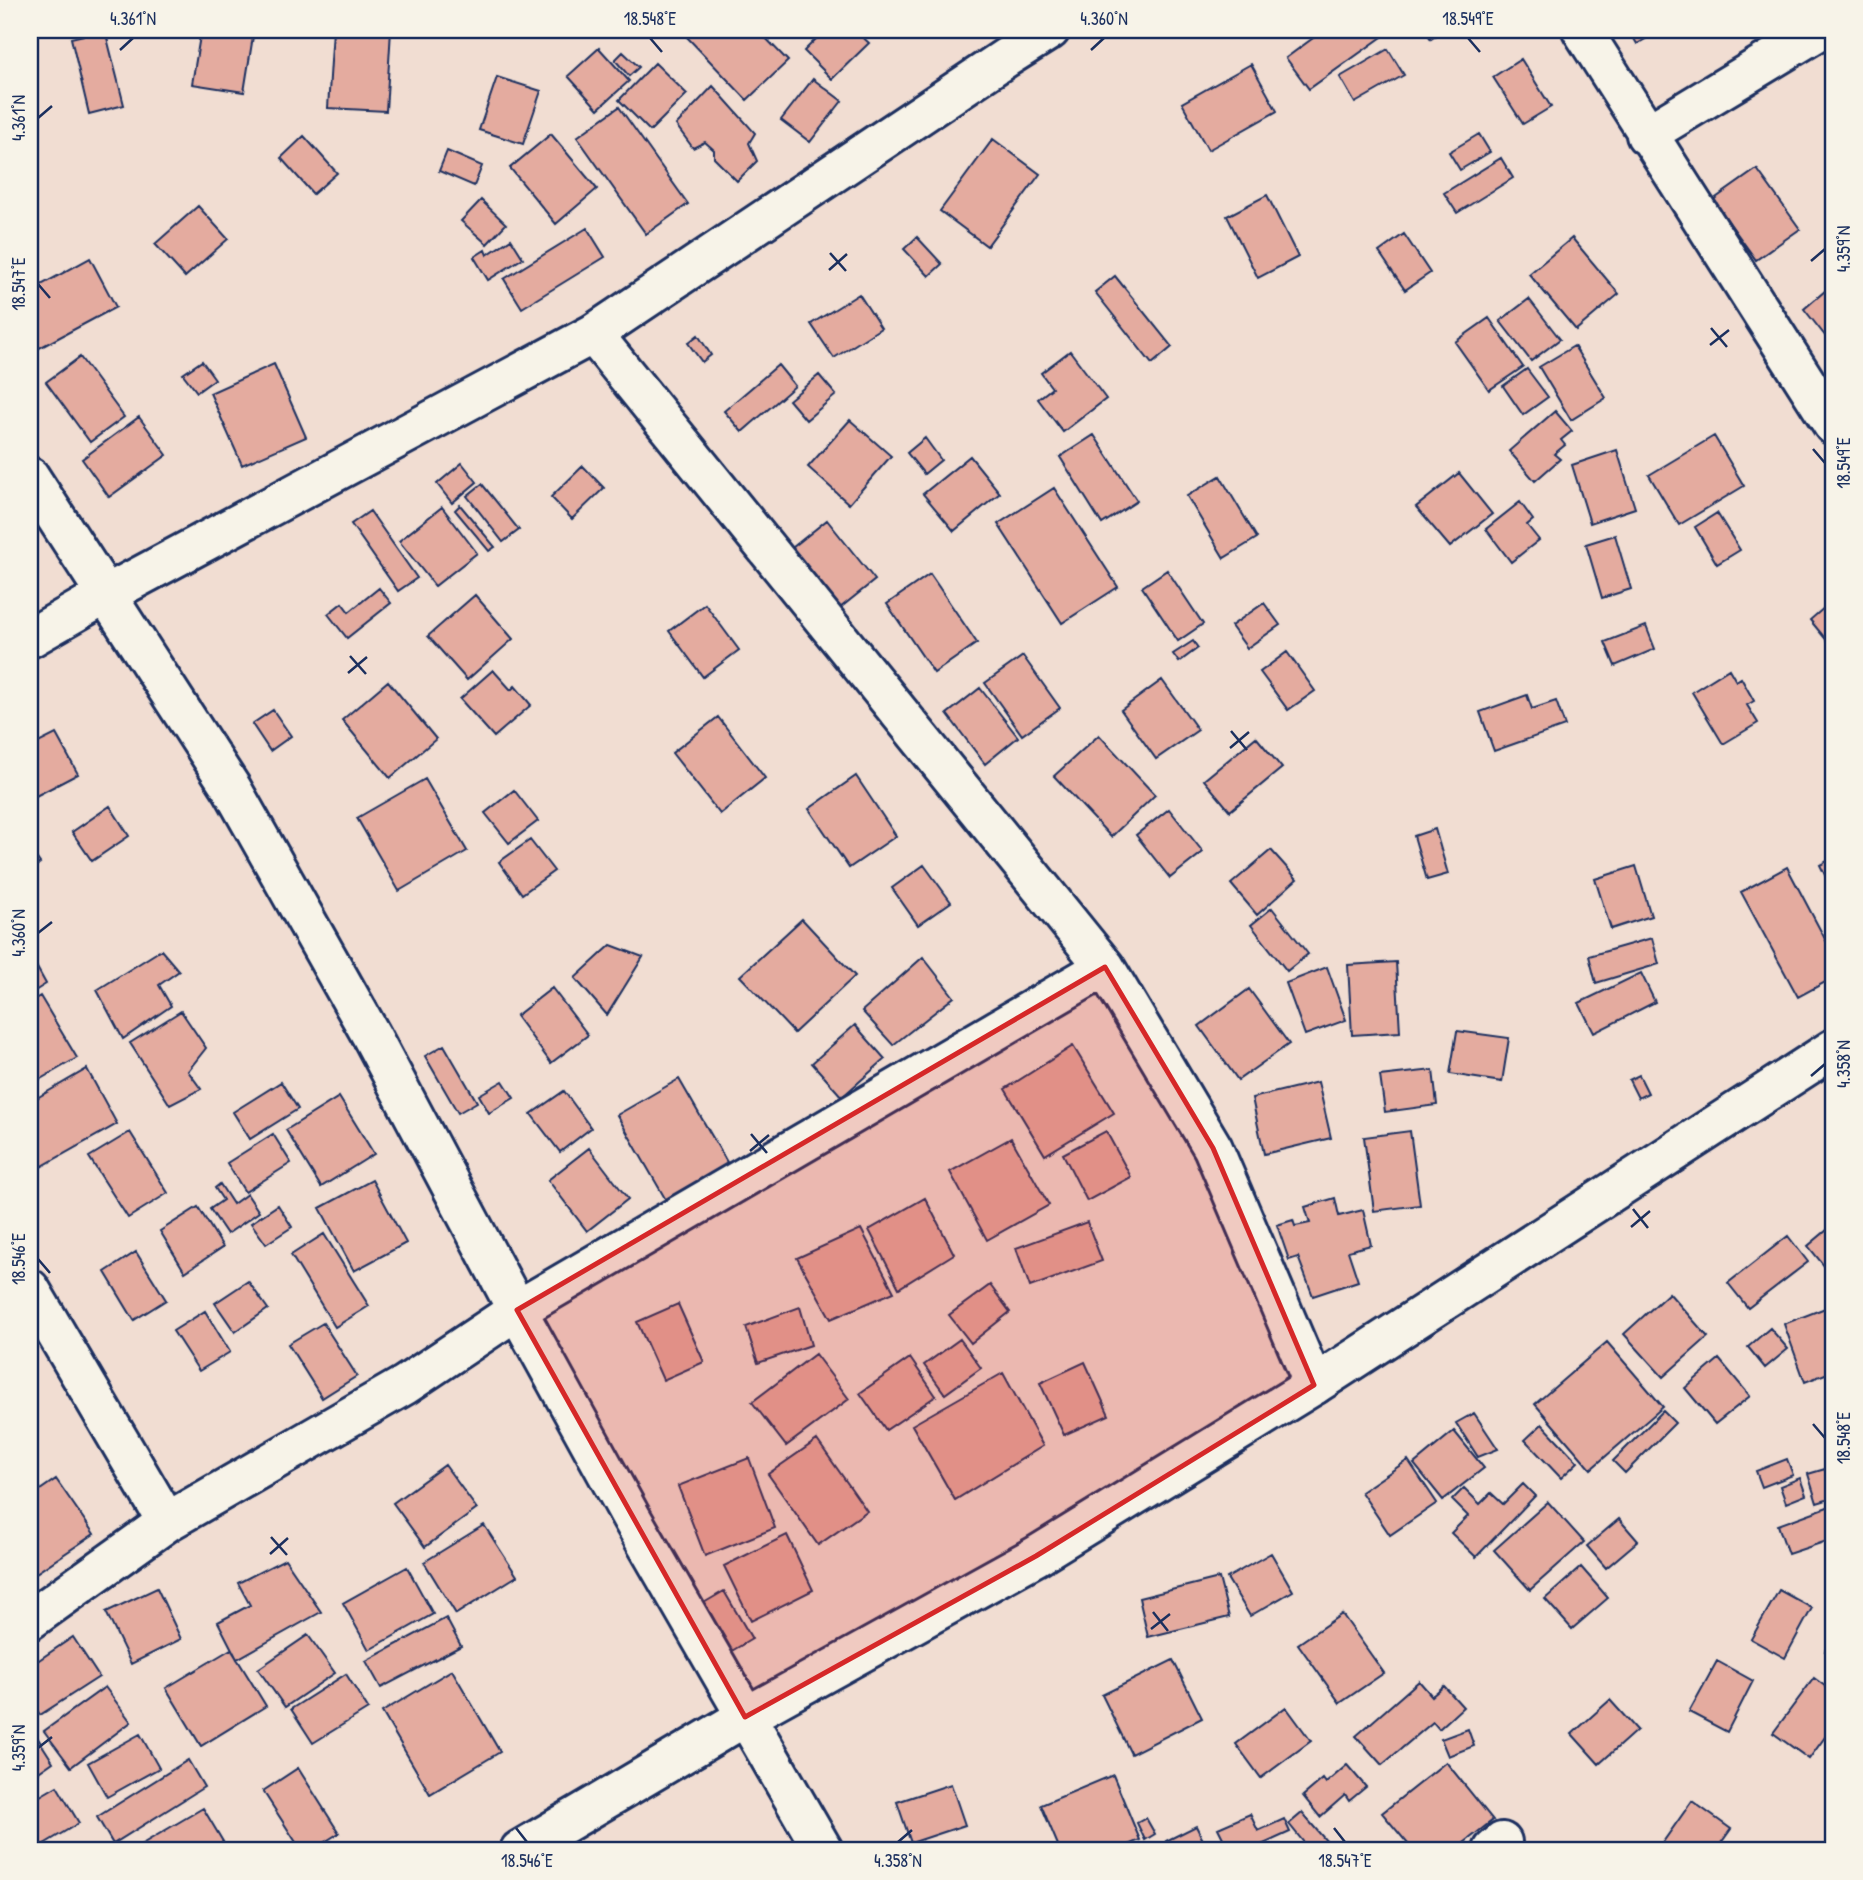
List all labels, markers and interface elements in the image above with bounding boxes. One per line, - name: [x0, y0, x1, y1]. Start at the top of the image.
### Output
- text: 4.361°N: [110, 6, 156, 31]
- text: 18.548°E: [624, 6, 676, 31]
- text: 4.360°N: [1080, 6, 1128, 31]
- text: 18.549°E: [1442, 6, 1494, 31]
- text: 4.361°N: [6, 95, 31, 141]
- text: 4.359°N: [1831, 226, 1856, 272]
- text: 18.547°E: [6, 257, 31, 311]
- text: 18.549°E: [1831, 437, 1856, 489]
- text: 4.360°N: [6, 909, 31, 957]
- text: 4.358°N: [1831, 1040, 1856, 1088]
- text: 18.546°E: [6, 1233, 31, 1285]
- text: 18.548°E: [1831, 1412, 1856, 1464]
- text: 4.359°N: [6, 1725, 31, 1771]
- text: 18.546°E: [501, 1848, 553, 1873]
- text: 4.358°N: [874, 1848, 922, 1873]
- text: 18.547°E: [1318, 1848, 1372, 1873]

